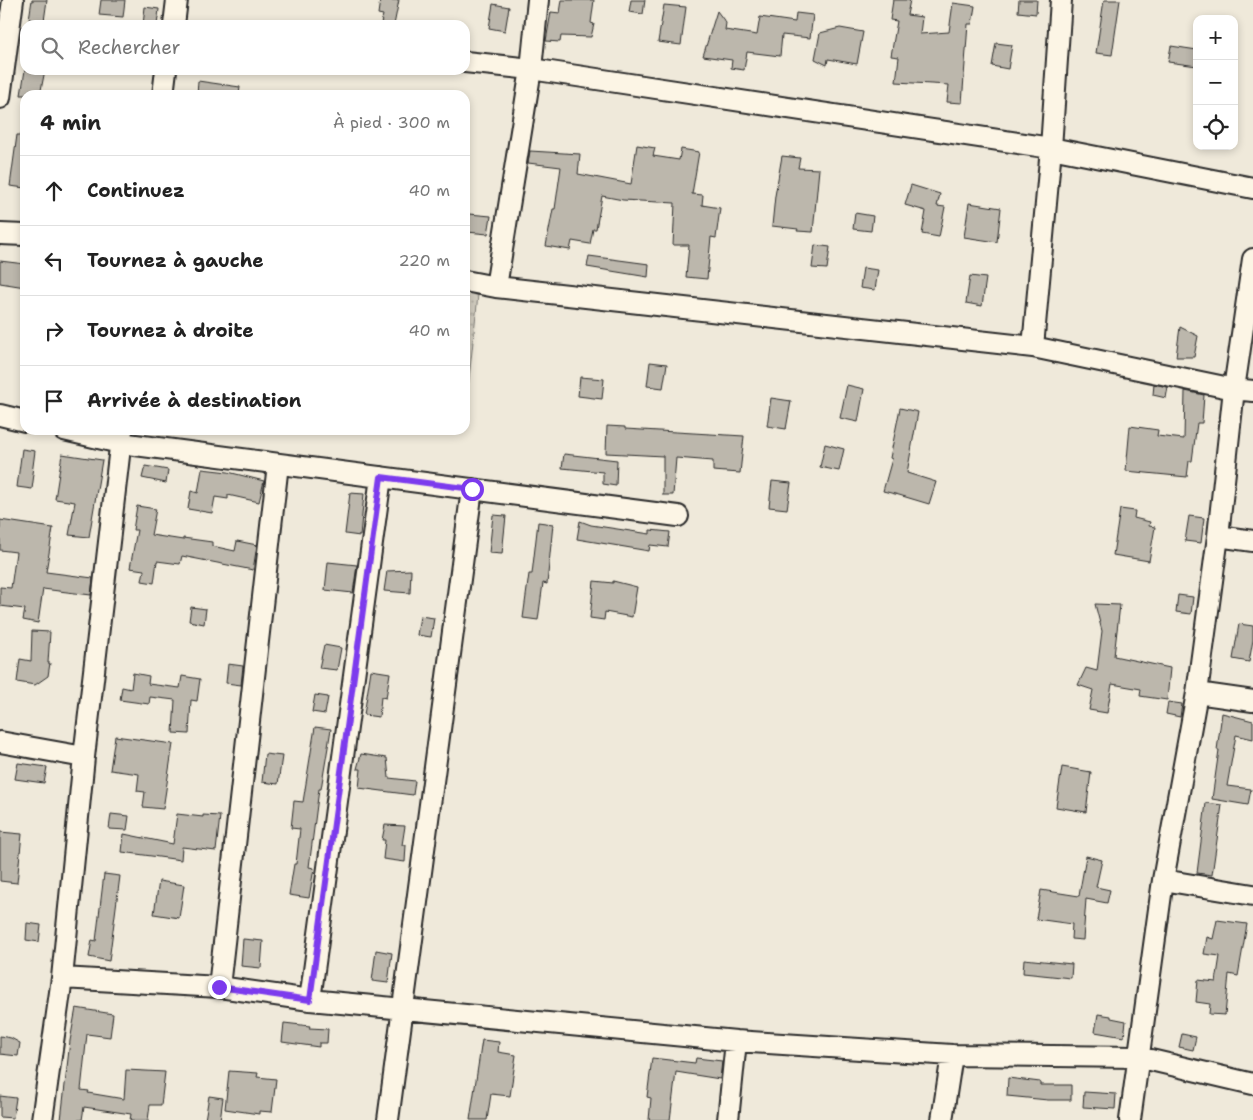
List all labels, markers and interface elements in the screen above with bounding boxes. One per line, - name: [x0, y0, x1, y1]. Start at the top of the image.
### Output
- map controls: [1193, 15, 1238, 150]
- button: +: [1193, 15, 1238, 60]
- search box: [20, 20, 470, 75]
- icon: search: [38, 34, 66, 62]
- text: Rechercher: [78, 35, 181, 60]
- button: −: [1193, 60, 1238, 105]
- button: locate: [1193, 105, 1238, 150]
- text: 4 min: [40, 109, 101, 137]
- text: À pied · 300 m: [333, 112, 450, 133]
- icon: ahead: [40, 177, 68, 205]
- text: Continuez: [87, 178, 185, 203]
- text: 40 m: [408, 180, 450, 201]
- icon: left: [40, 247, 68, 275]
- text: Tournez à gauche: [87, 248, 264, 273]
- text: 220 m: [398, 250, 450, 271]
- icon: right: [40, 317, 68, 345]
- text: Tournez à droite: [87, 318, 254, 343]
- text: 40 m: [408, 320, 450, 341]
- icon: arrive: [40, 387, 68, 415]
- text: Arrivée à destination: [87, 388, 301, 413]
- route start: [461, 478, 484, 501]
- route end: [208, 976, 231, 999]

